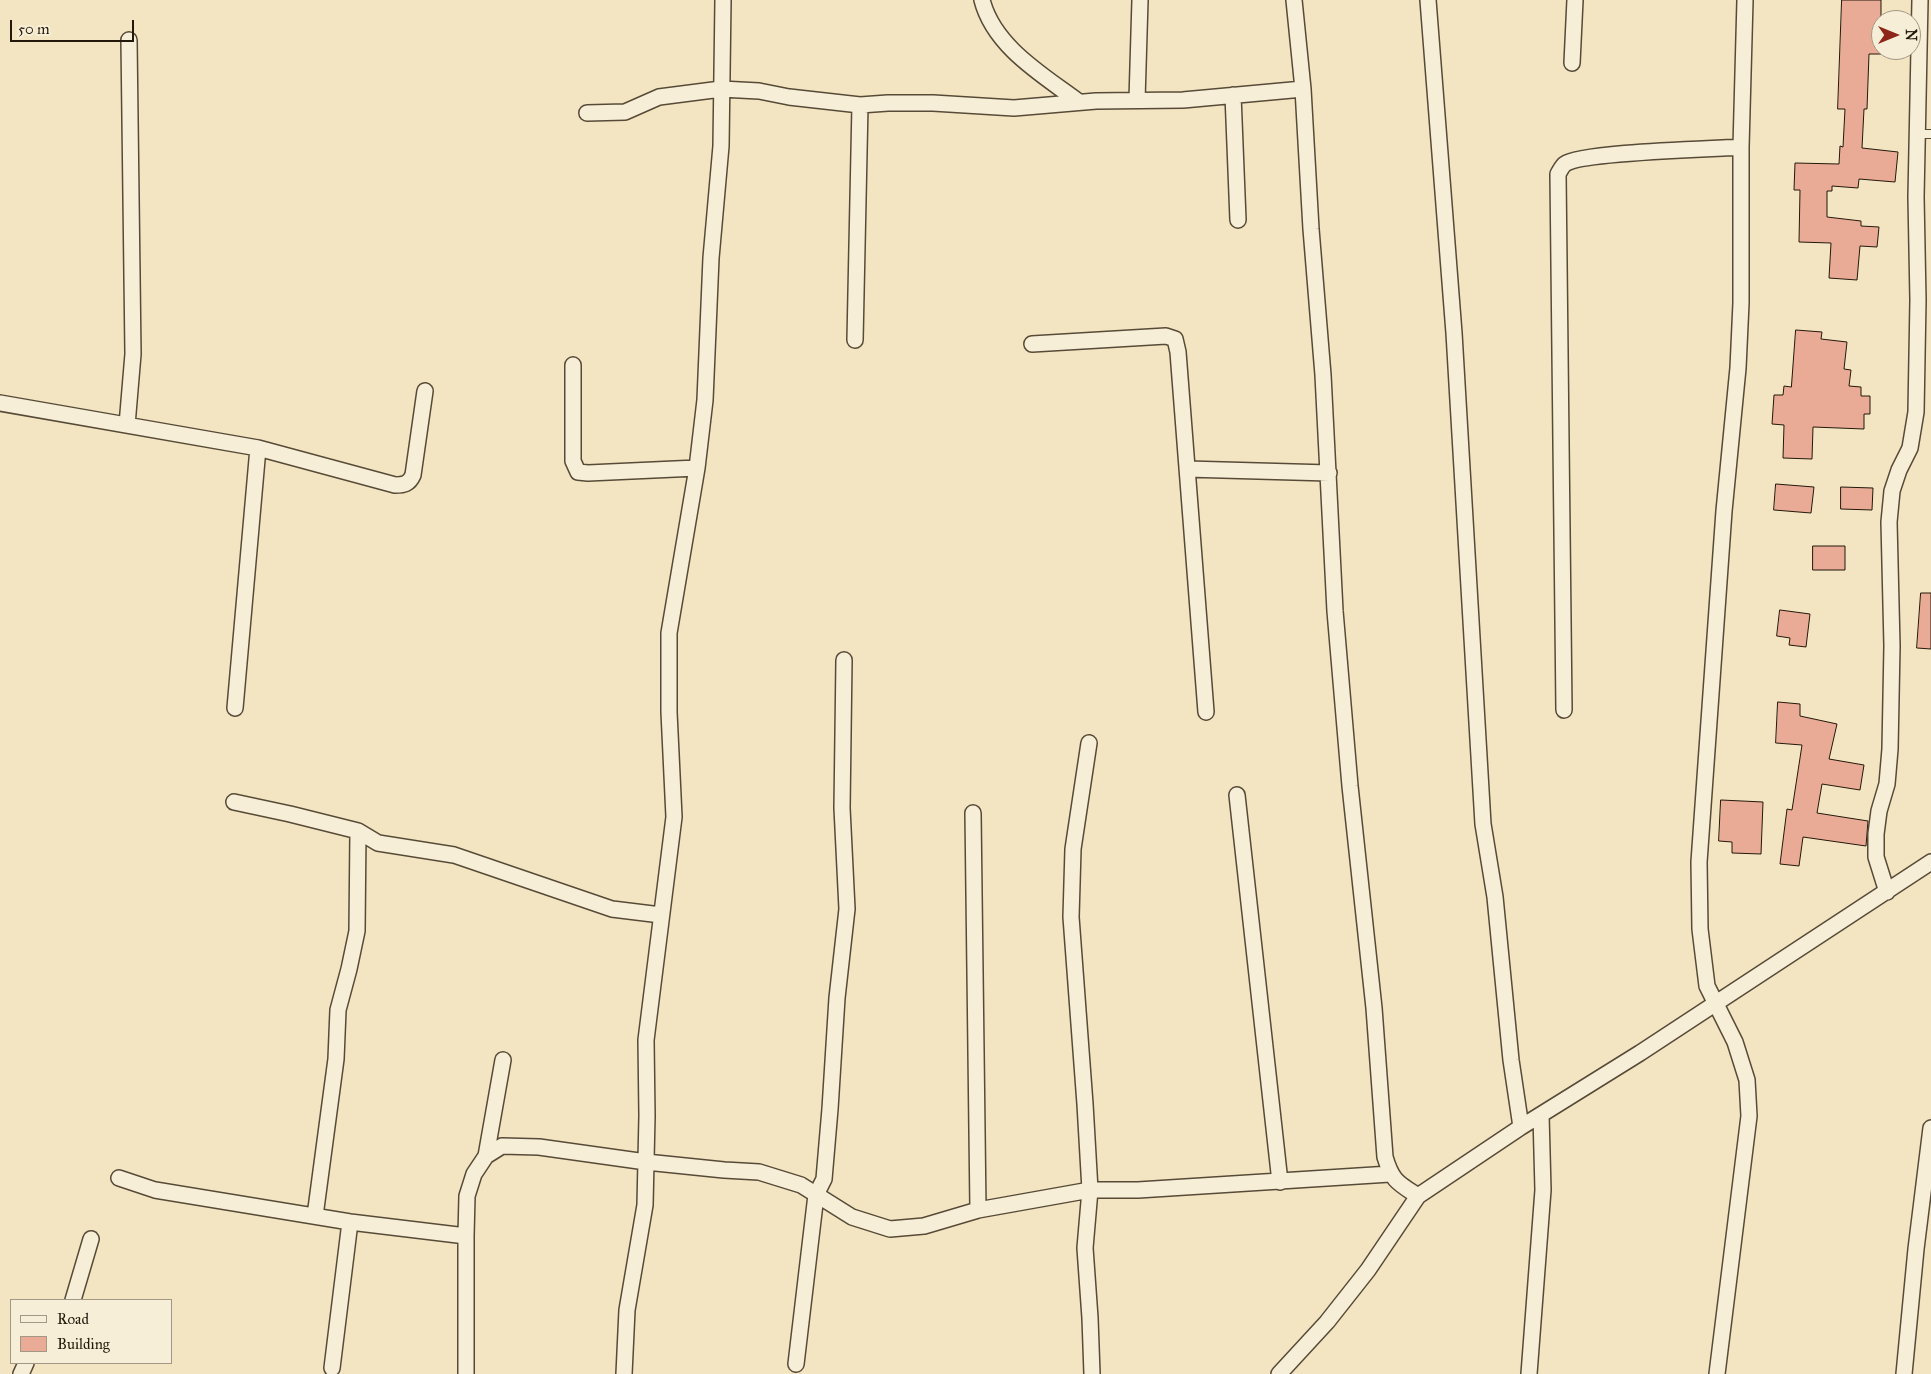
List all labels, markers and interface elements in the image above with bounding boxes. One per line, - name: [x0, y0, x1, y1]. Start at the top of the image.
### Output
- scale bar: [12, 10, 136, 42]
- north arrow: [1871, 10, 1921, 60]
- text: 50 m: [18, 20, 50, 38]
- text: N: [1902, 29, 1919, 41]
- legend: [10, 1299, 172, 1364]
- text: Road: [57, 1310, 89, 1328]
- text: Building: [57, 1335, 110, 1353]

